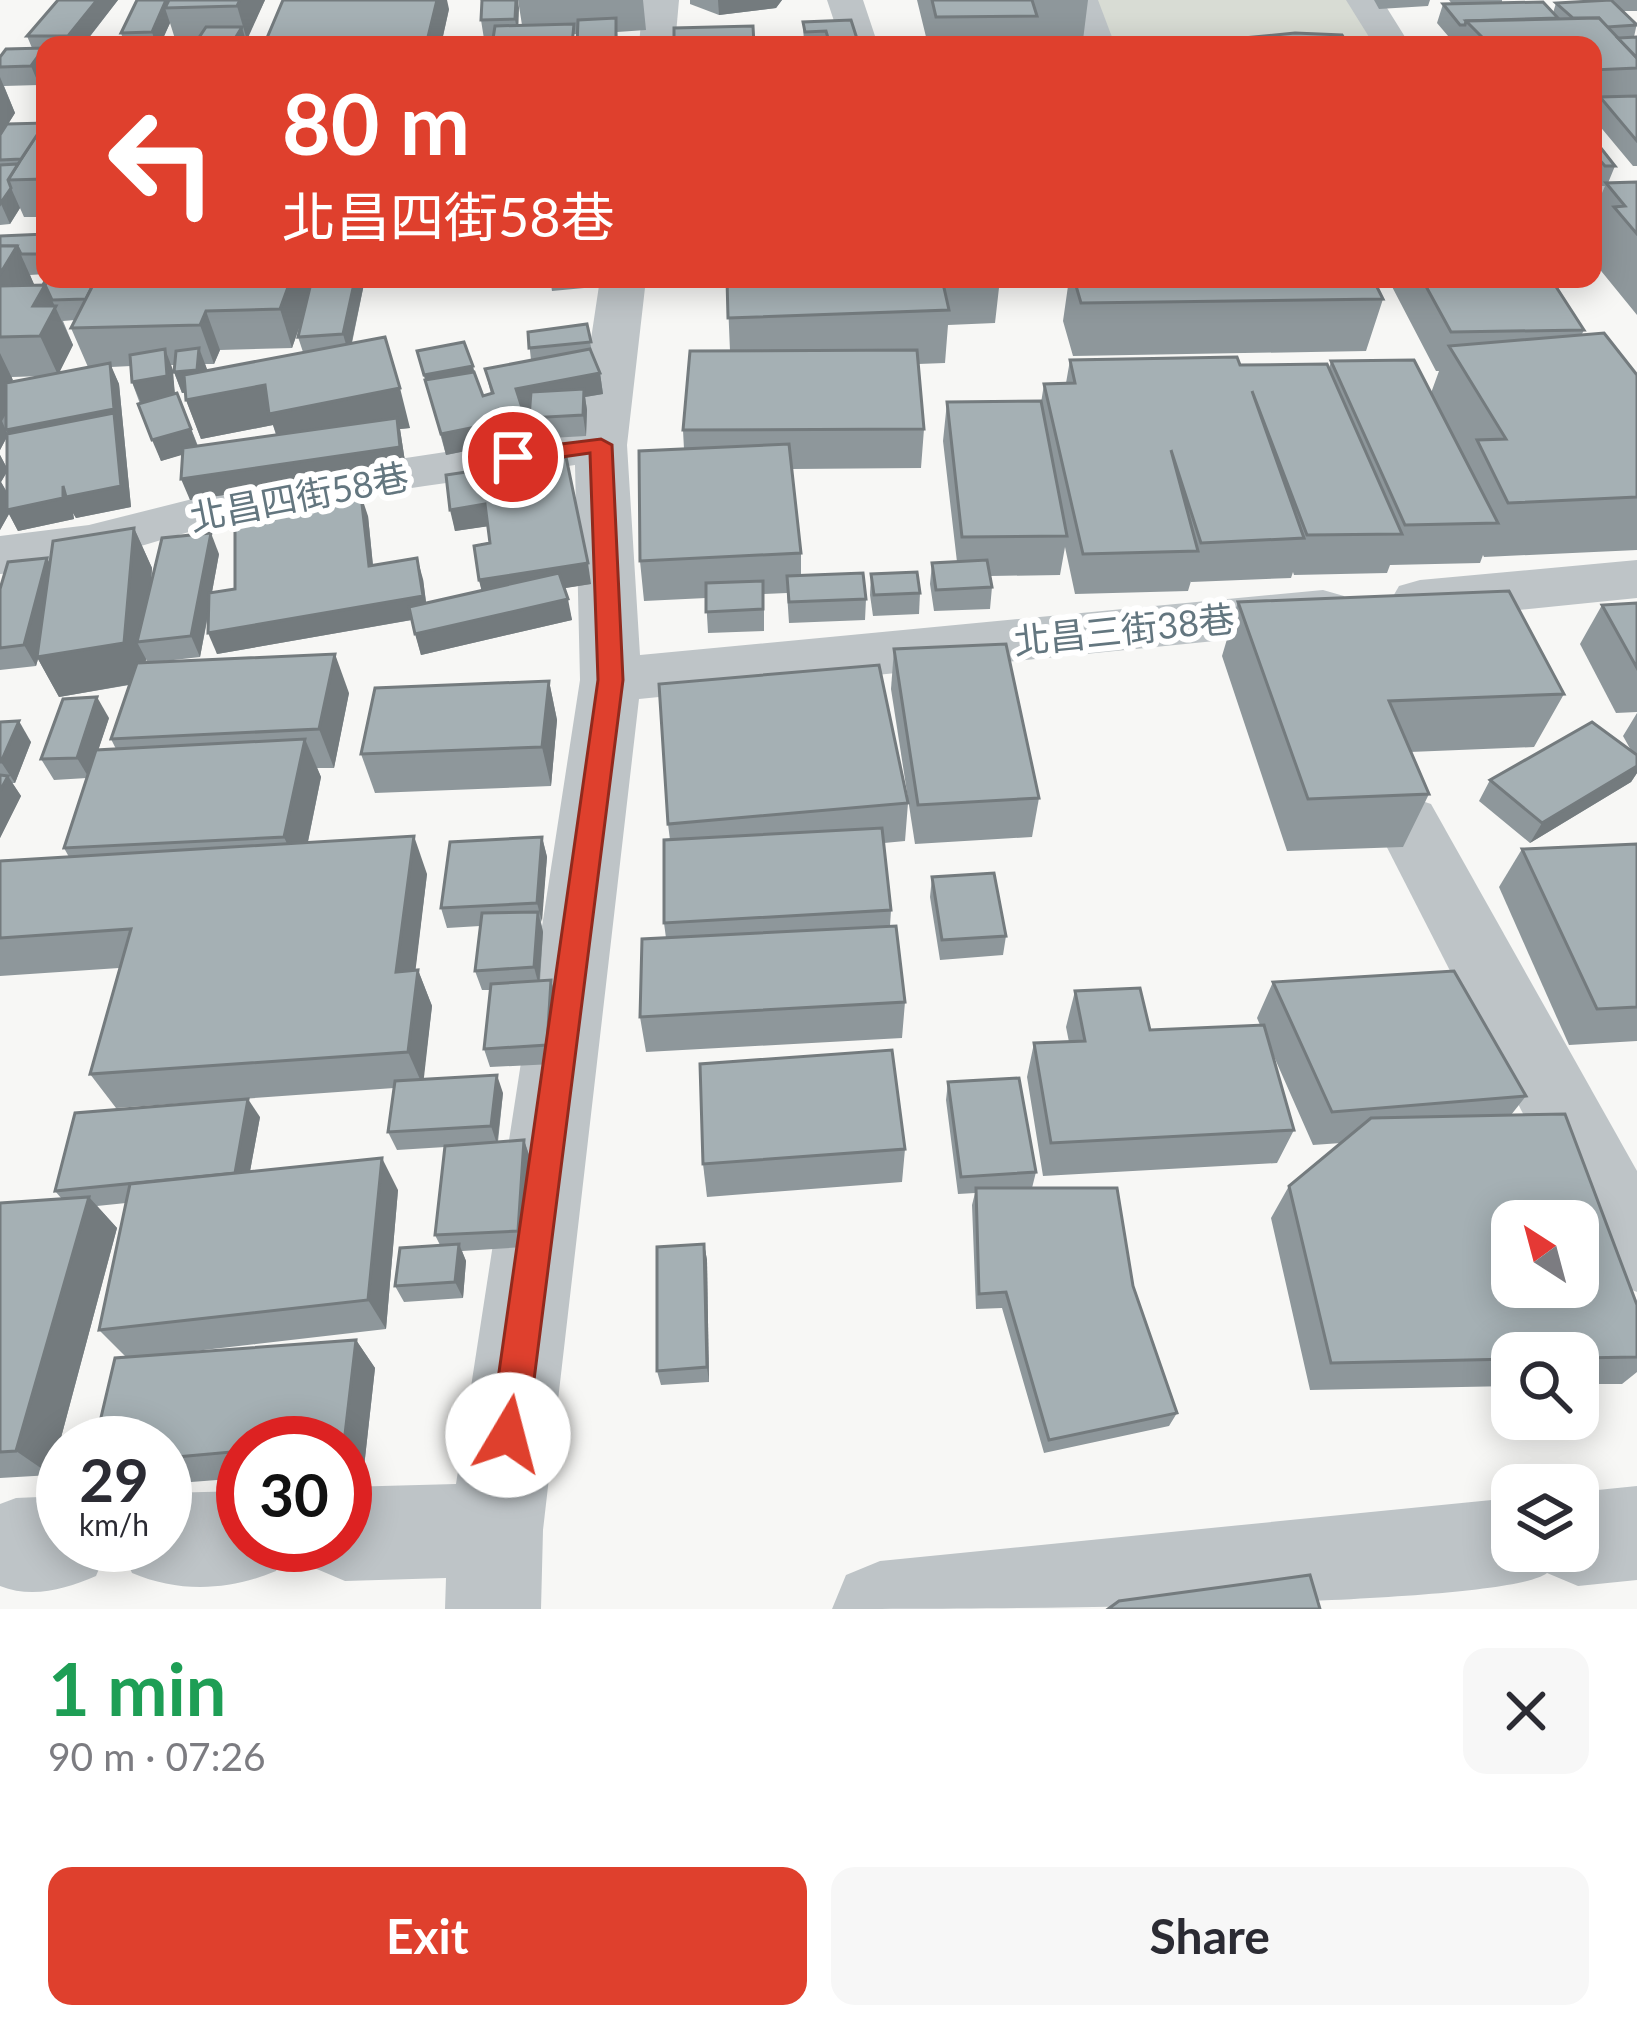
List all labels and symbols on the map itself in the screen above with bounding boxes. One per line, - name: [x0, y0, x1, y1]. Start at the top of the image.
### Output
- pin: [462, 406, 564, 508]
- street label: 北昌四街58巷: [186, 453, 412, 539]
- street label: 北昌三街38巷: [1011, 596, 1237, 662]
- north arrow: [1491, 1200, 1599, 1308]
- position arrow: [445, 1372, 571, 1498]
- speed limit sign: 30: [216, 1416, 372, 1572]

